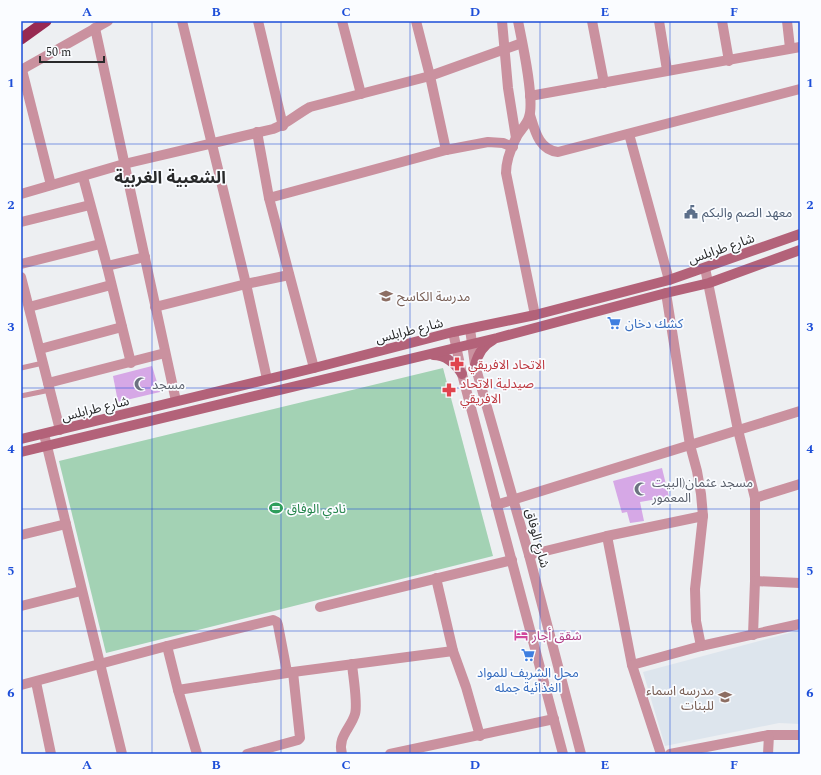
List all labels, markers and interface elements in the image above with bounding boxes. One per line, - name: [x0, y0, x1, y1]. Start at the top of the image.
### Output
- text: A: [82, 2, 92, 22]
- text: B: [211, 2, 221, 22]
- text: C: [341, 2, 351, 22]
- text: D: [470, 2, 480, 22]
- text: E: [601, 2, 610, 22]
- text: F: [730, 2, 738, 22]
- scale bar: [40, 38, 104, 64]
- text: 50 m: [46, 43, 71, 62]
- text: 1: [7, 73, 15, 93]
- text: 1: [806, 73, 814, 93]
- district label: الشعبية الغربية: [114, 165, 226, 191]
- text: 2: [7, 195, 15, 215]
- text: 2: [806, 195, 814, 215]
- place label: معهد الصم والبكم: [702, 203, 793, 223]
- public building icon: معهد الصم والبكم: [683, 204, 699, 220]
- street label: شارع طرابلس: [685, 228, 757, 270]
- place label: مدرسة الكاسح: [397, 287, 471, 307]
- school or university icon: مدرسة الكاسح: [378, 288, 394, 304]
- street label: شارع طرابلس: [373, 313, 445, 349]
- place label: كشك دخان: [625, 314, 684, 334]
- supermarket icon: كشك دخان: [606, 315, 622, 331]
- text: 3: [7, 317, 15, 337]
- text: 3: [806, 317, 814, 337]
- place label: الاتحاد الافريقي: [468, 355, 545, 375]
- pharmacy icon: الاتحاد الافريقي: [449, 356, 465, 372]
- place label: صيدلية الاتحاد الافريقي: [460, 374, 534, 409]
- place label: مسجد: [152, 375, 185, 395]
- mosque icon: مسجد: [133, 376, 149, 392]
- pharmacy icon: صيدلية الاتحاد الافريقي: [441, 382, 457, 398]
- street label: شارع طرابلس: [59, 391, 131, 427]
- text: 4: [7, 439, 15, 459]
- text: 4: [806, 439, 814, 459]
- place label: مسجد عثمان(البيت المعمور: [651, 473, 753, 508]
- mosque icon: مسجد عثمان(البيت المعمور: [633, 481, 649, 497]
- place label: نادي الوفاق: [287, 499, 346, 519]
- sports icon: نادي الوفاق: [268, 500, 284, 516]
- street label: شارع الوفاق: [519, 506, 555, 570]
- text: 5: [7, 561, 15, 581]
- text: 5: [806, 561, 814, 581]
- place label: شقق أجار: [531, 626, 582, 646]
- hotel icon: شقق أجار: [513, 627, 529, 643]
- supermarket icon: محل الشريف للمواد الغذائية جمله: [520, 647, 536, 663]
- place label: محل الشريف للمواد الغذائية جمله: [477, 663, 579, 698]
- place label: مدرسه اسماء للبنات: [646, 681, 714, 716]
- text: 6: [7, 683, 15, 703]
- text: 6: [806, 683, 814, 703]
- school or university icon: مدرسه اسماء للبنات: [717, 689, 733, 705]
- text: A: [82, 755, 92, 775]
- text: B: [211, 755, 221, 775]
- text: C: [341, 755, 351, 775]
- text: D: [470, 755, 480, 775]
- text: E: [601, 755, 610, 775]
- text: F: [730, 755, 738, 775]

